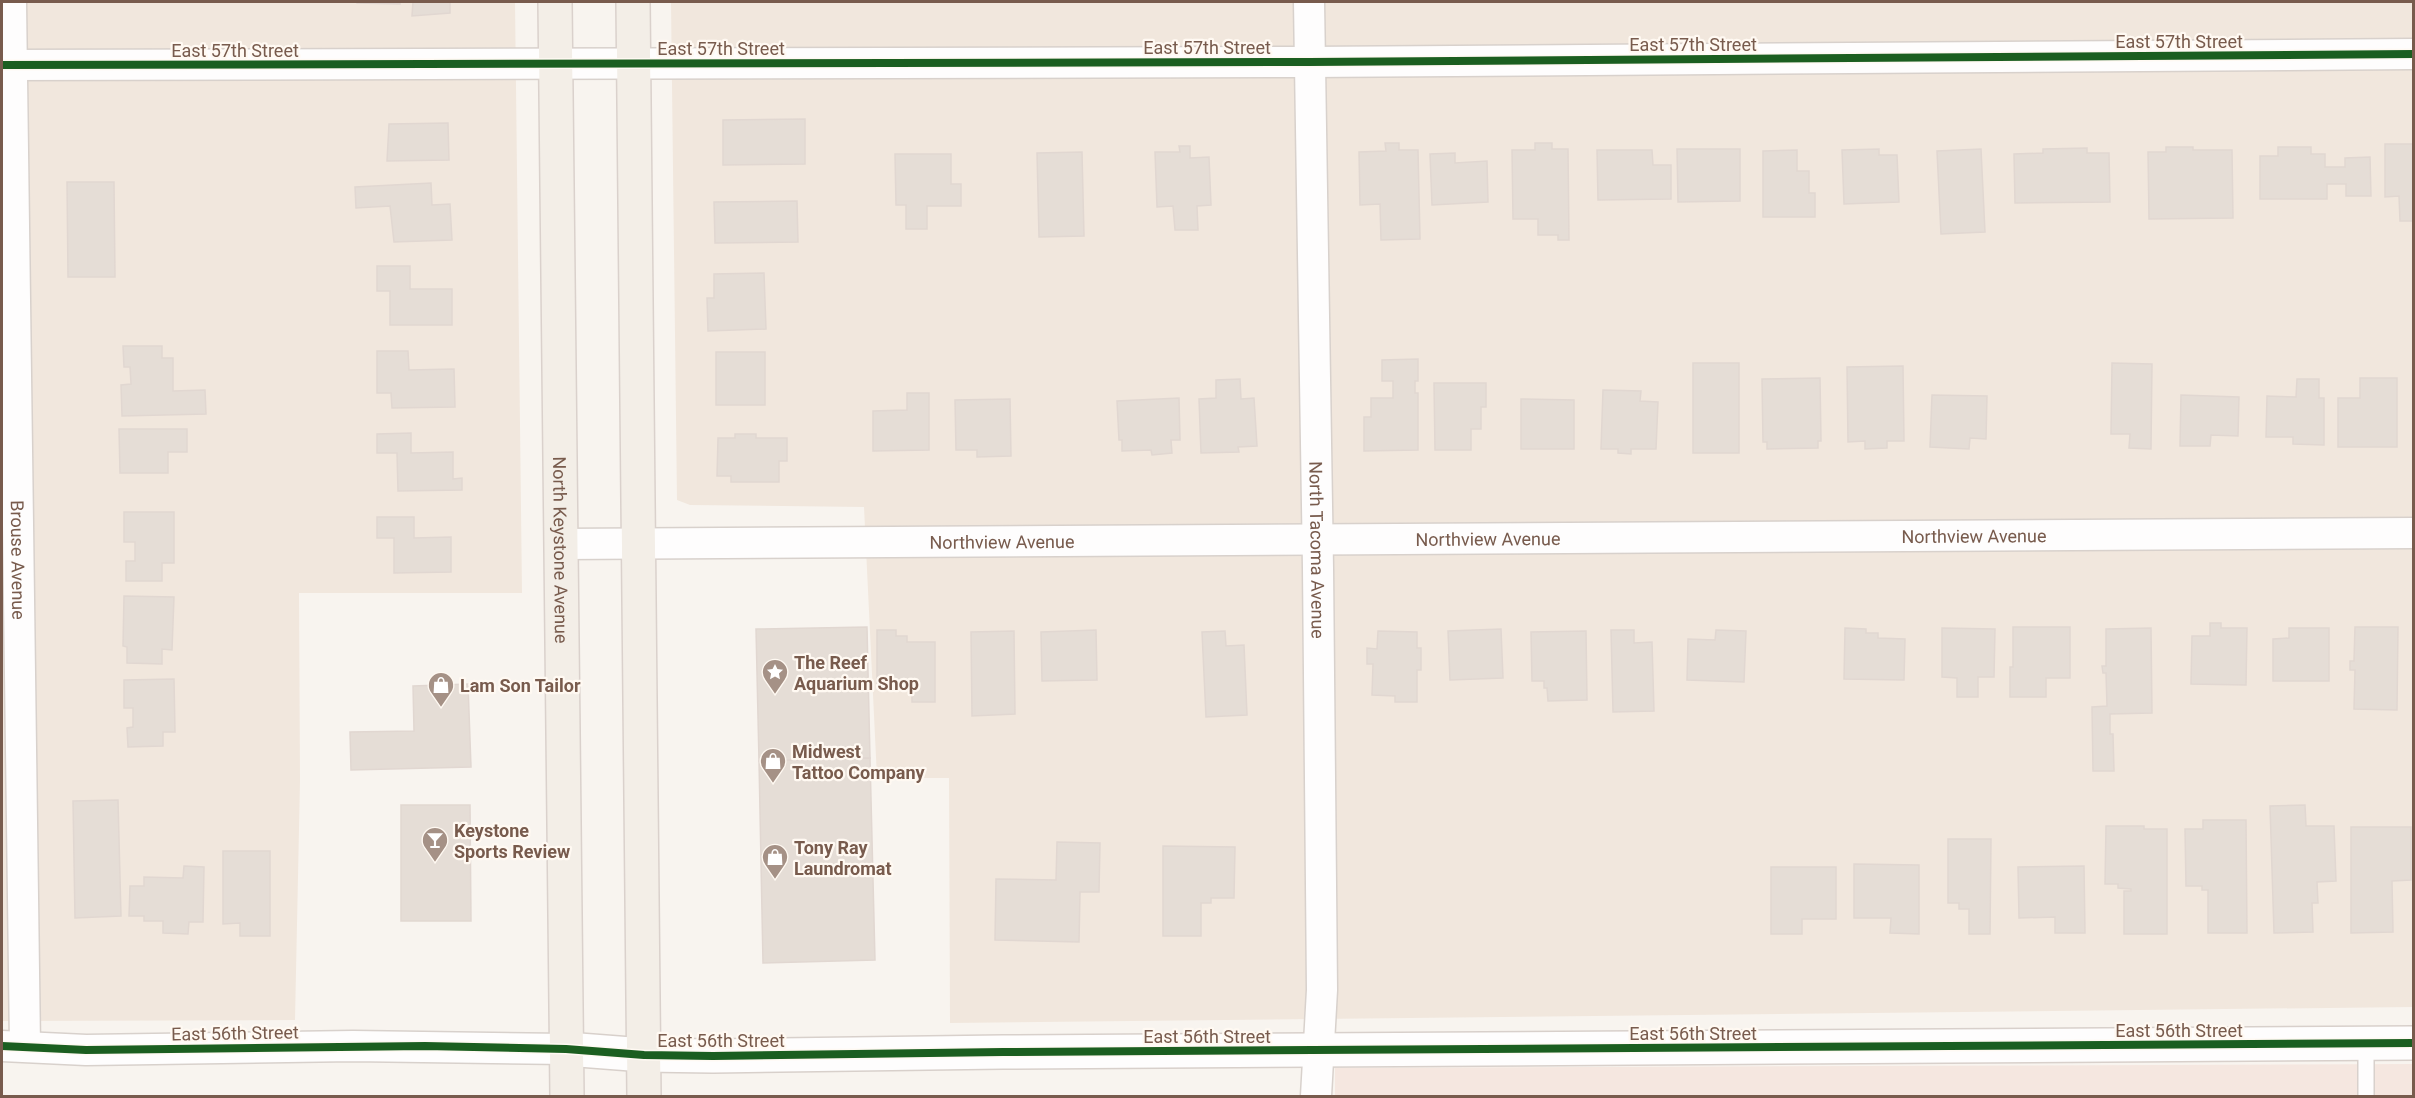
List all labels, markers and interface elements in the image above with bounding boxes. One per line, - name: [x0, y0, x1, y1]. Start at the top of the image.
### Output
- street label: East 57th Street: [2115, 31, 2243, 52]
- street label: East 57th Street: [1629, 34, 1757, 55]
- street label: East 57th Street: [1143, 37, 1271, 58]
- street label: East 57th Street: [657, 38, 785, 59]
- street label: East 57th Street: [171, 40, 299, 61]
- street label: North Keystone Avenue: [549, 456, 573, 644]
- street label: North Tacoma Avenue: [1306, 461, 1329, 639]
- street label: Brouse Avenue: [7, 500, 30, 620]
- street label: Northview Avenue: [1901, 525, 2047, 547]
- street label: Northview Avenue: [1415, 528, 1561, 549]
- street label: Northview Avenue: [929, 530, 1075, 552]
- place label: The Reef Aquarium Shop: [794, 652, 919, 694]
- place icon: The Reef Aquarium Shop: [760, 657, 790, 695]
- shop icon: Lam Son Tailor: [426, 670, 456, 708]
- place label: Lam Son Tailor: [460, 675, 581, 696]
- place label: Midwest Tattoo Company: [792, 741, 926, 783]
- shop icon: Midwest Tattoo Company: [758, 746, 788, 784]
- place label: Keystone Sports Review: [454, 820, 570, 862]
- bar icon: Keystone Sports Review: [420, 825, 450, 863]
- place label: Tony Ray Laundromat: [794, 837, 891, 879]
- shop icon: Tony Ray Laundromat: [760, 842, 790, 880]
- street label: East 56th Street: [2115, 1020, 2243, 1041]
- street label: East 56th Street: [171, 1021, 299, 1045]
- street label: East 56th Street: [1629, 1023, 1757, 1044]
- street label: East 56th Street: [1143, 1026, 1271, 1047]
- street label: East 56th Street: [657, 1030, 785, 1051]

